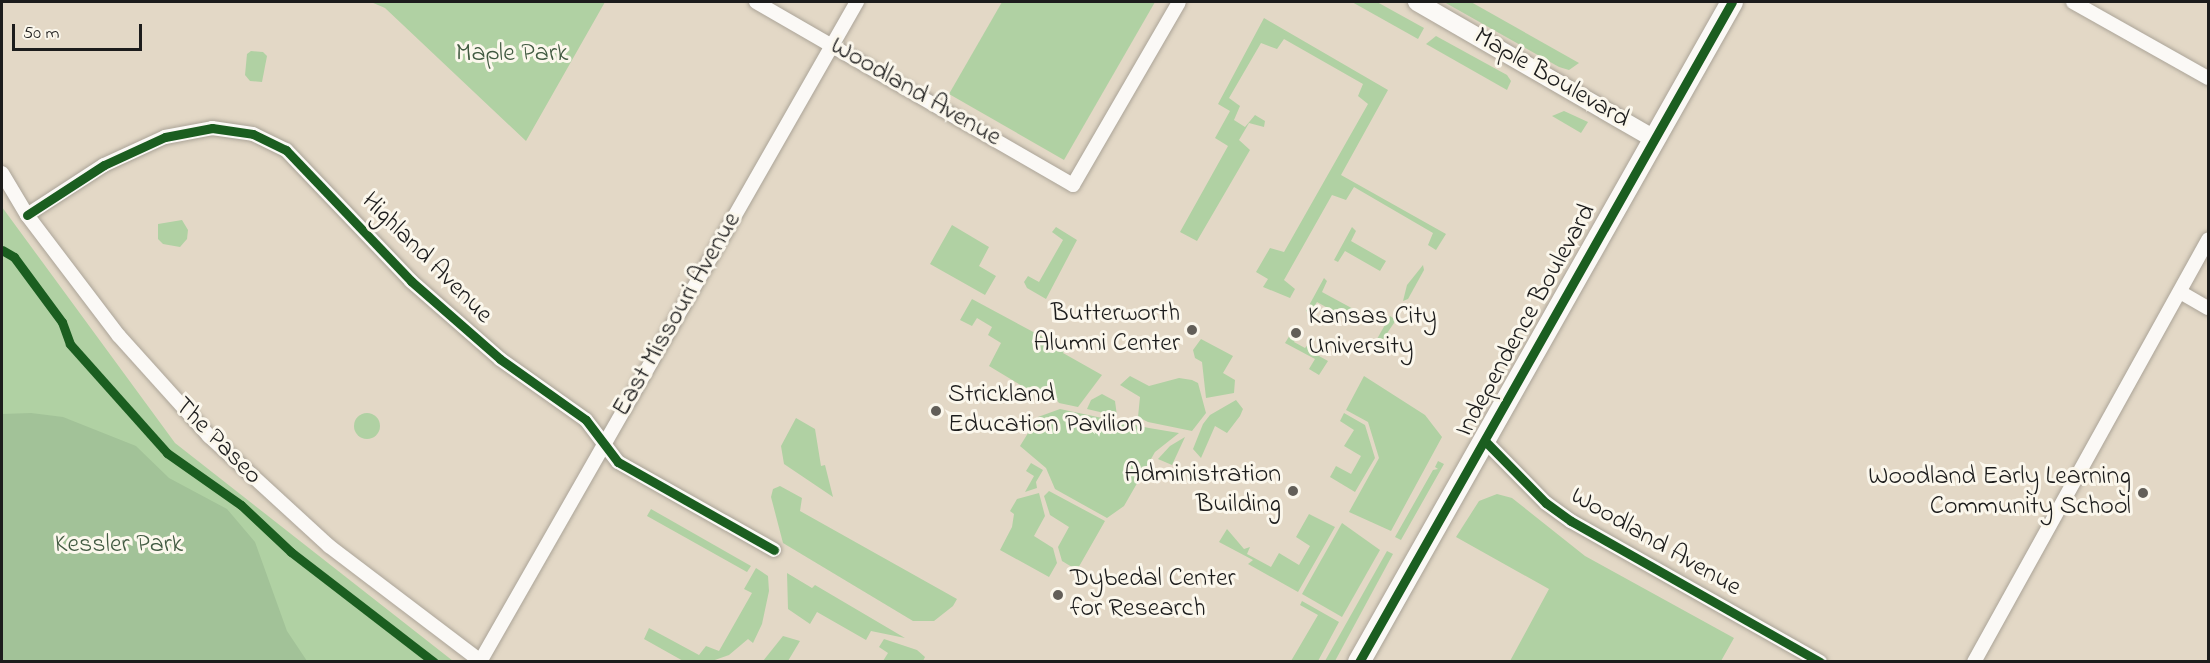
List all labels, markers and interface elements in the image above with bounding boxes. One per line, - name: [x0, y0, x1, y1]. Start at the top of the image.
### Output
- scale bar: [15, 12, 146, 50]
- text: 50 m: [23, 21, 60, 47]
- street label: Maple Boulevard: [1468, 22, 1634, 136]
- street label: Woodland Avenue: [824, 32, 1006, 154]
- park label: Maple Park: [456, 39, 568, 71]
- street label: Highland Avenue: [354, 187, 498, 331]
- street label: Independence Boulevard: [1450, 199, 1604, 443]
- street label: East Missouri Avenue: [607, 207, 749, 423]
- place label: Butterworth Alumni Center: [1033, 299, 1180, 360]
- place label: Kansas City University: [1308, 302, 1437, 364]
- marker: Butterworth Alumni Center: [1185, 323, 1199, 337]
- marker: Kansas City University: [1289, 326, 1303, 340]
- place label: Strickland Education Pavilion: [948, 380, 1143, 442]
- street label: The Paseo: [167, 392, 267, 492]
- marker: Strickland Education Pavilion: [929, 404, 943, 418]
- place label: Administration Building: [1124, 460, 1281, 522]
- place label: Woodland Early Learning Community School: [1868, 462, 2131, 524]
- street label: Woodland Avenue: [1564, 482, 1746, 604]
- marker: Administration Building: [1286, 484, 1300, 498]
- marker: Woodland Early Learning Community School: [2136, 486, 2150, 500]
- park label: Kessler Park: [55, 530, 183, 562]
- place label: Dybedal Center for Research: [1070, 564, 1236, 626]
- marker: Dybedal Center for Research: [1051, 588, 1065, 602]

